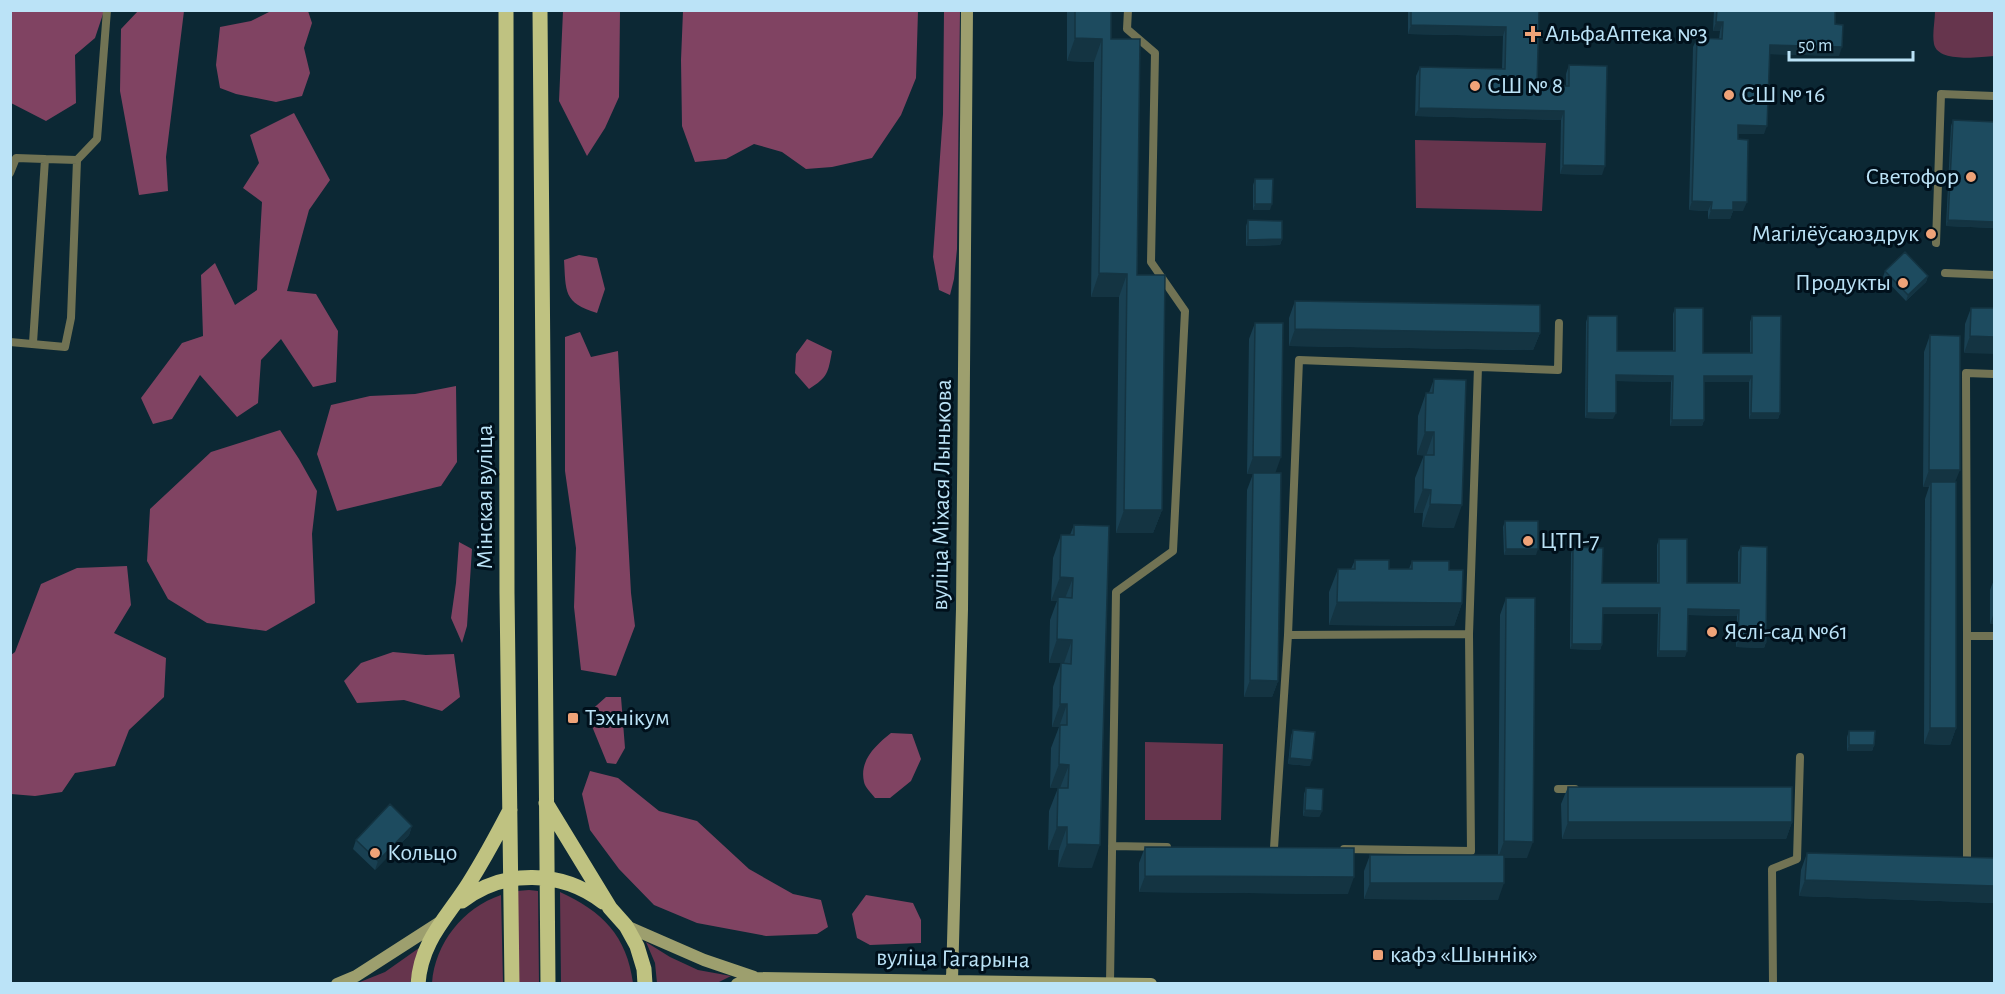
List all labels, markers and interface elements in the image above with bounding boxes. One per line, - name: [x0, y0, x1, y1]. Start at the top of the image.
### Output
- place label: АльфаАптека №3: [1545, 22, 1708, 46]
- scale bar: [1789, 24, 1914, 62]
- marker: АльфаАптека №3: [1526, 27, 1540, 41]
- text: 50 m: [1798, 37, 1832, 55]
- place label: СШ № 8: [1487, 74, 1563, 98]
- marker: СШ № 8: [1468, 79, 1482, 93]
- place label: СШ № 16: [1741, 83, 1825, 107]
- marker: СШ № 16: [1722, 88, 1736, 102]
- place label: Светофор: [1866, 165, 1959, 189]
- marker: Светофор: [1964, 170, 1978, 184]
- place label: Магілёўсаюздрук: [1752, 222, 1919, 246]
- marker: Магілёўсаюздрук: [1924, 227, 1938, 241]
- place label: Продукты: [1795, 271, 1891, 295]
- marker: Продукты: [1896, 276, 1910, 290]
- street label: вуліца Міхася Лынькова: [928, 379, 956, 611]
- street label: Мінская вуліца: [473, 424, 497, 570]
- place label: ЦТП-7: [1540, 529, 1600, 553]
- marker: ЦТП-7: [1521, 534, 1535, 548]
- place label: Яслі-сад №61: [1724, 620, 1848, 644]
- marker: Яслі-сад №61: [1705, 625, 1719, 639]
- place label: Тэхнікум: [585, 706, 670, 730]
- marker: Тэхнікум: [566, 711, 580, 725]
- place label: Кольцо: [387, 841, 457, 865]
- marker: Кольцо: [368, 846, 382, 860]
- place label: кафэ «Шыннік»: [1390, 943, 1538, 967]
- street label: вуліца Гагарына: [876, 946, 1030, 972]
- marker: кафэ «Шыннік»: [1371, 948, 1385, 962]

